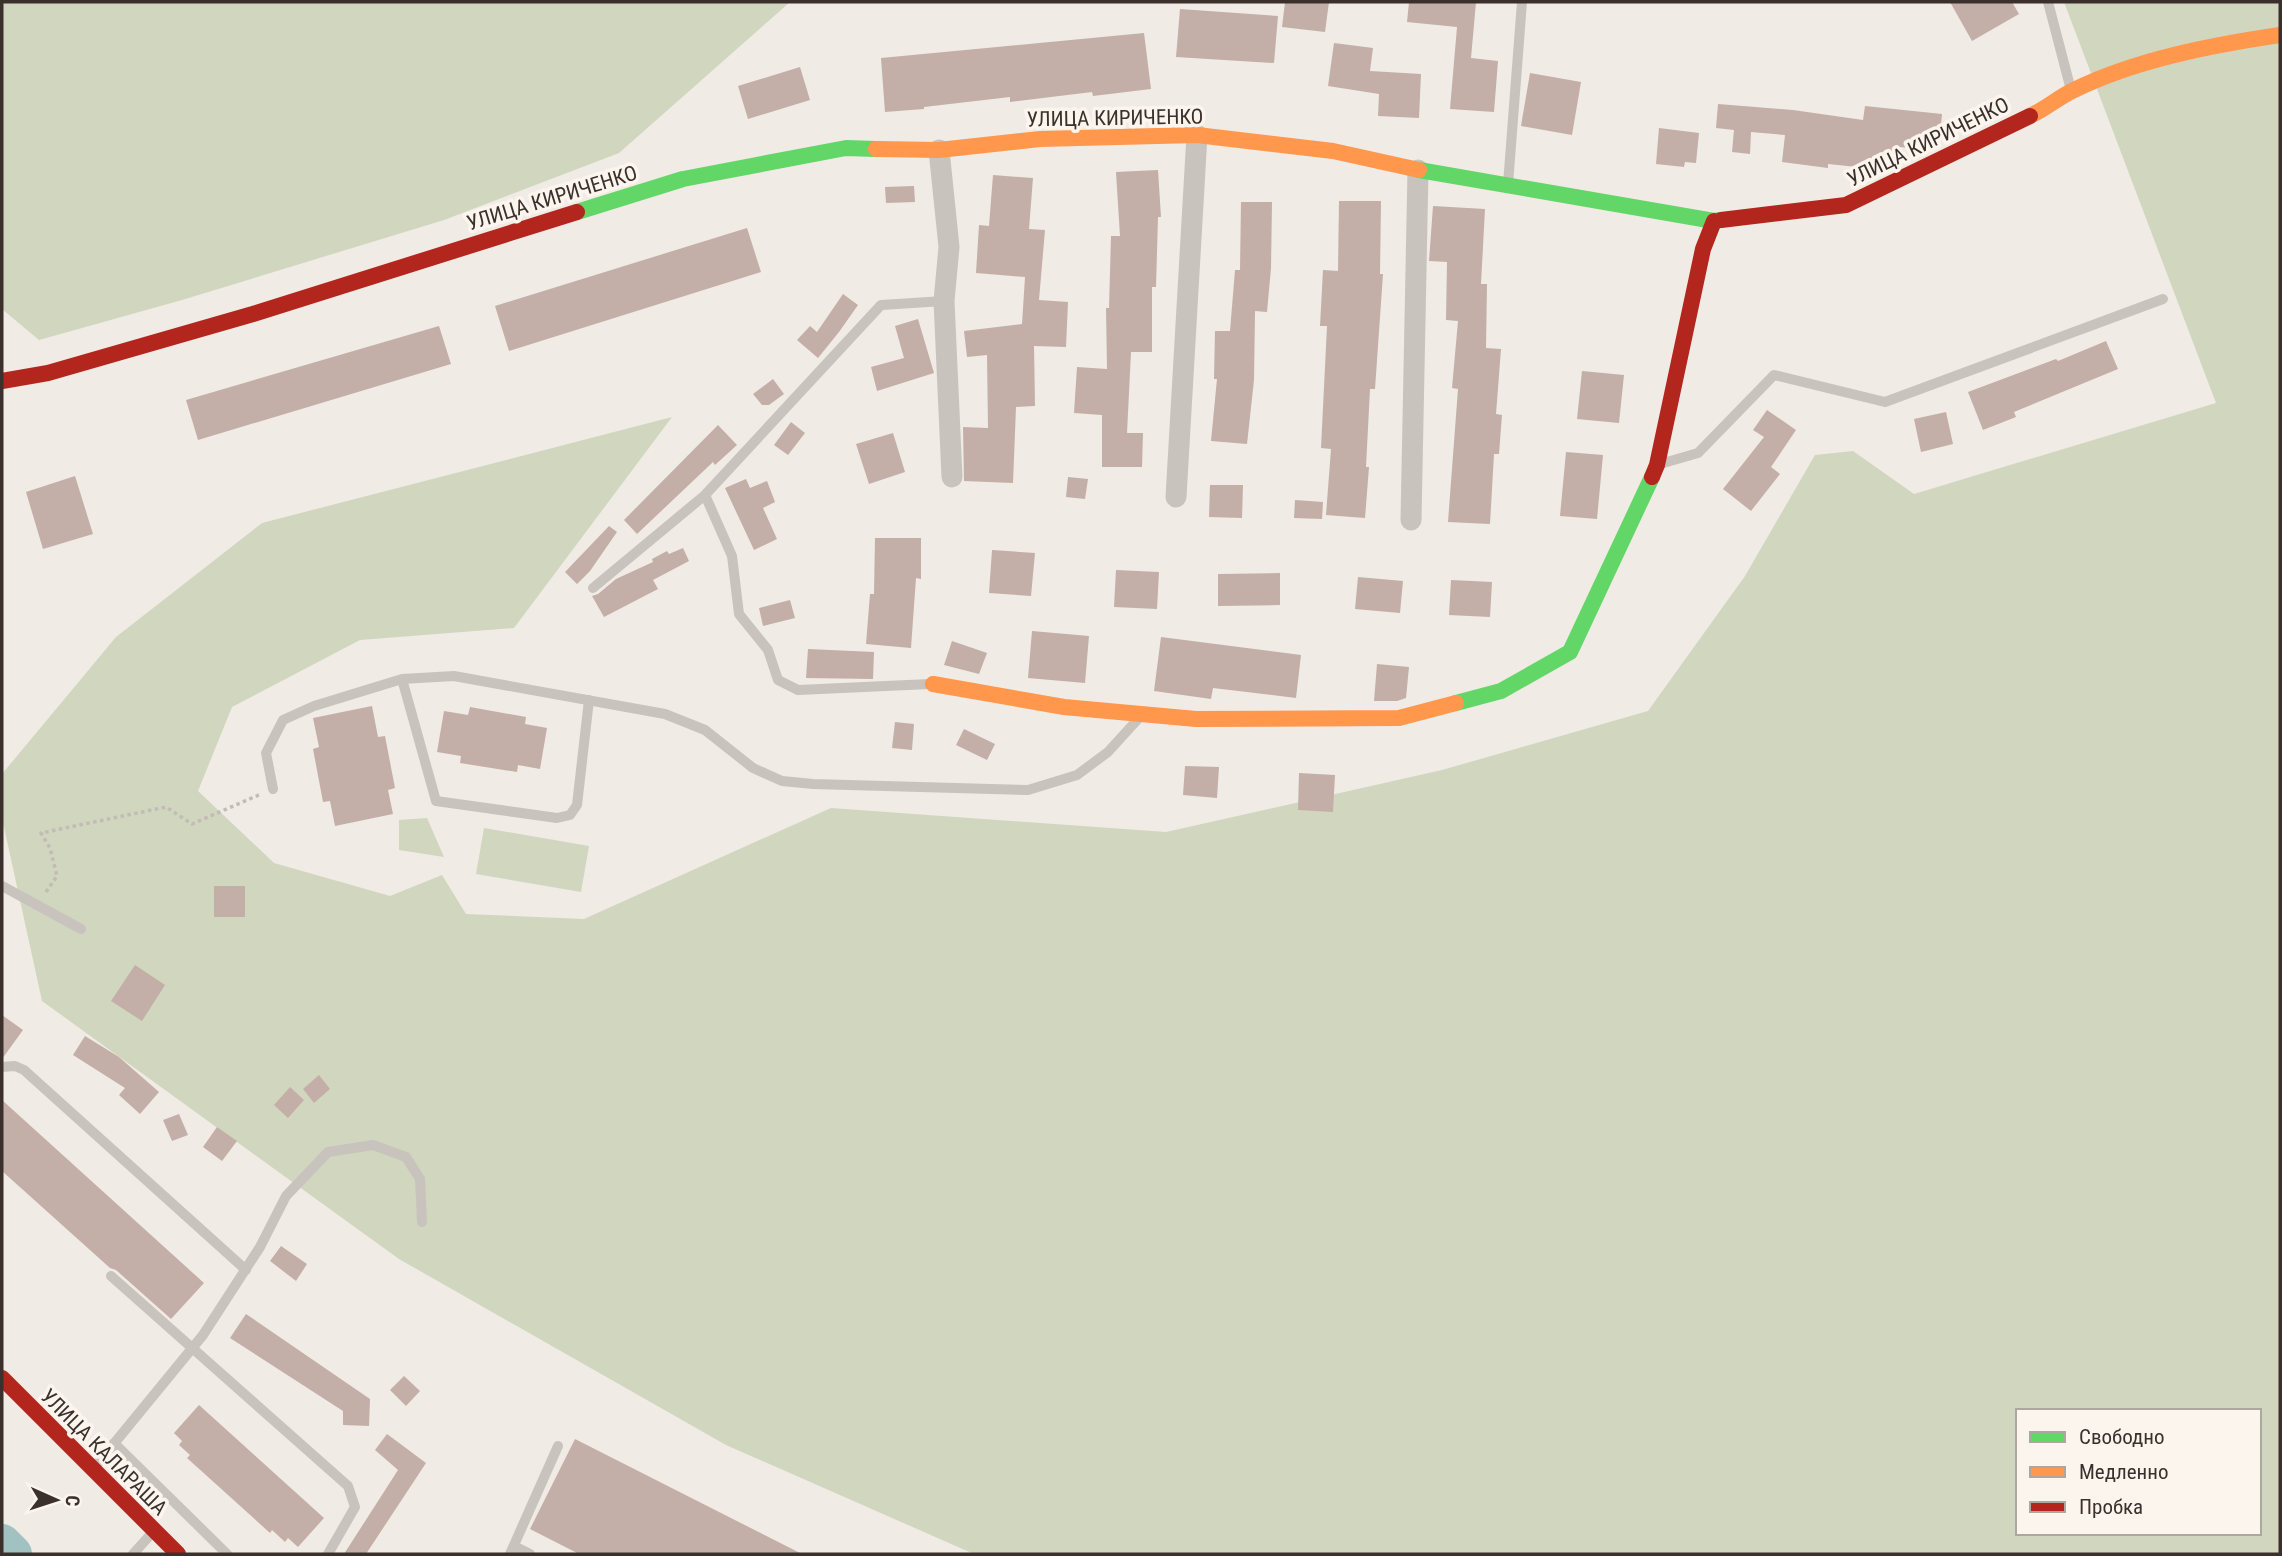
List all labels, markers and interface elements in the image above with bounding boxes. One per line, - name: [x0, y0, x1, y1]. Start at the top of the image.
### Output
- street label: УЛИЦА КИРИЧЕНКО: [1843, 92, 2013, 192]
- street label: УЛИЦА КИРИЧЕНКО: [1026, 104, 1204, 132]
- street label: УЛИЦА КИРИЧЕНКО: [464, 161, 640, 235]
- street label: УЛИЦА КАЛАРАША: [36, 1384, 172, 1520]
- legend: [2016, 1409, 2261, 1535]
- text: Свободно: [2079, 1425, 2165, 1449]
- text: Медленно: [2079, 1460, 2168, 1484]
- north arrow: [21, 1465, 91, 1535]
- text: С: [61, 1495, 84, 1507]
- text: Пробка: [2079, 1495, 2143, 1519]

